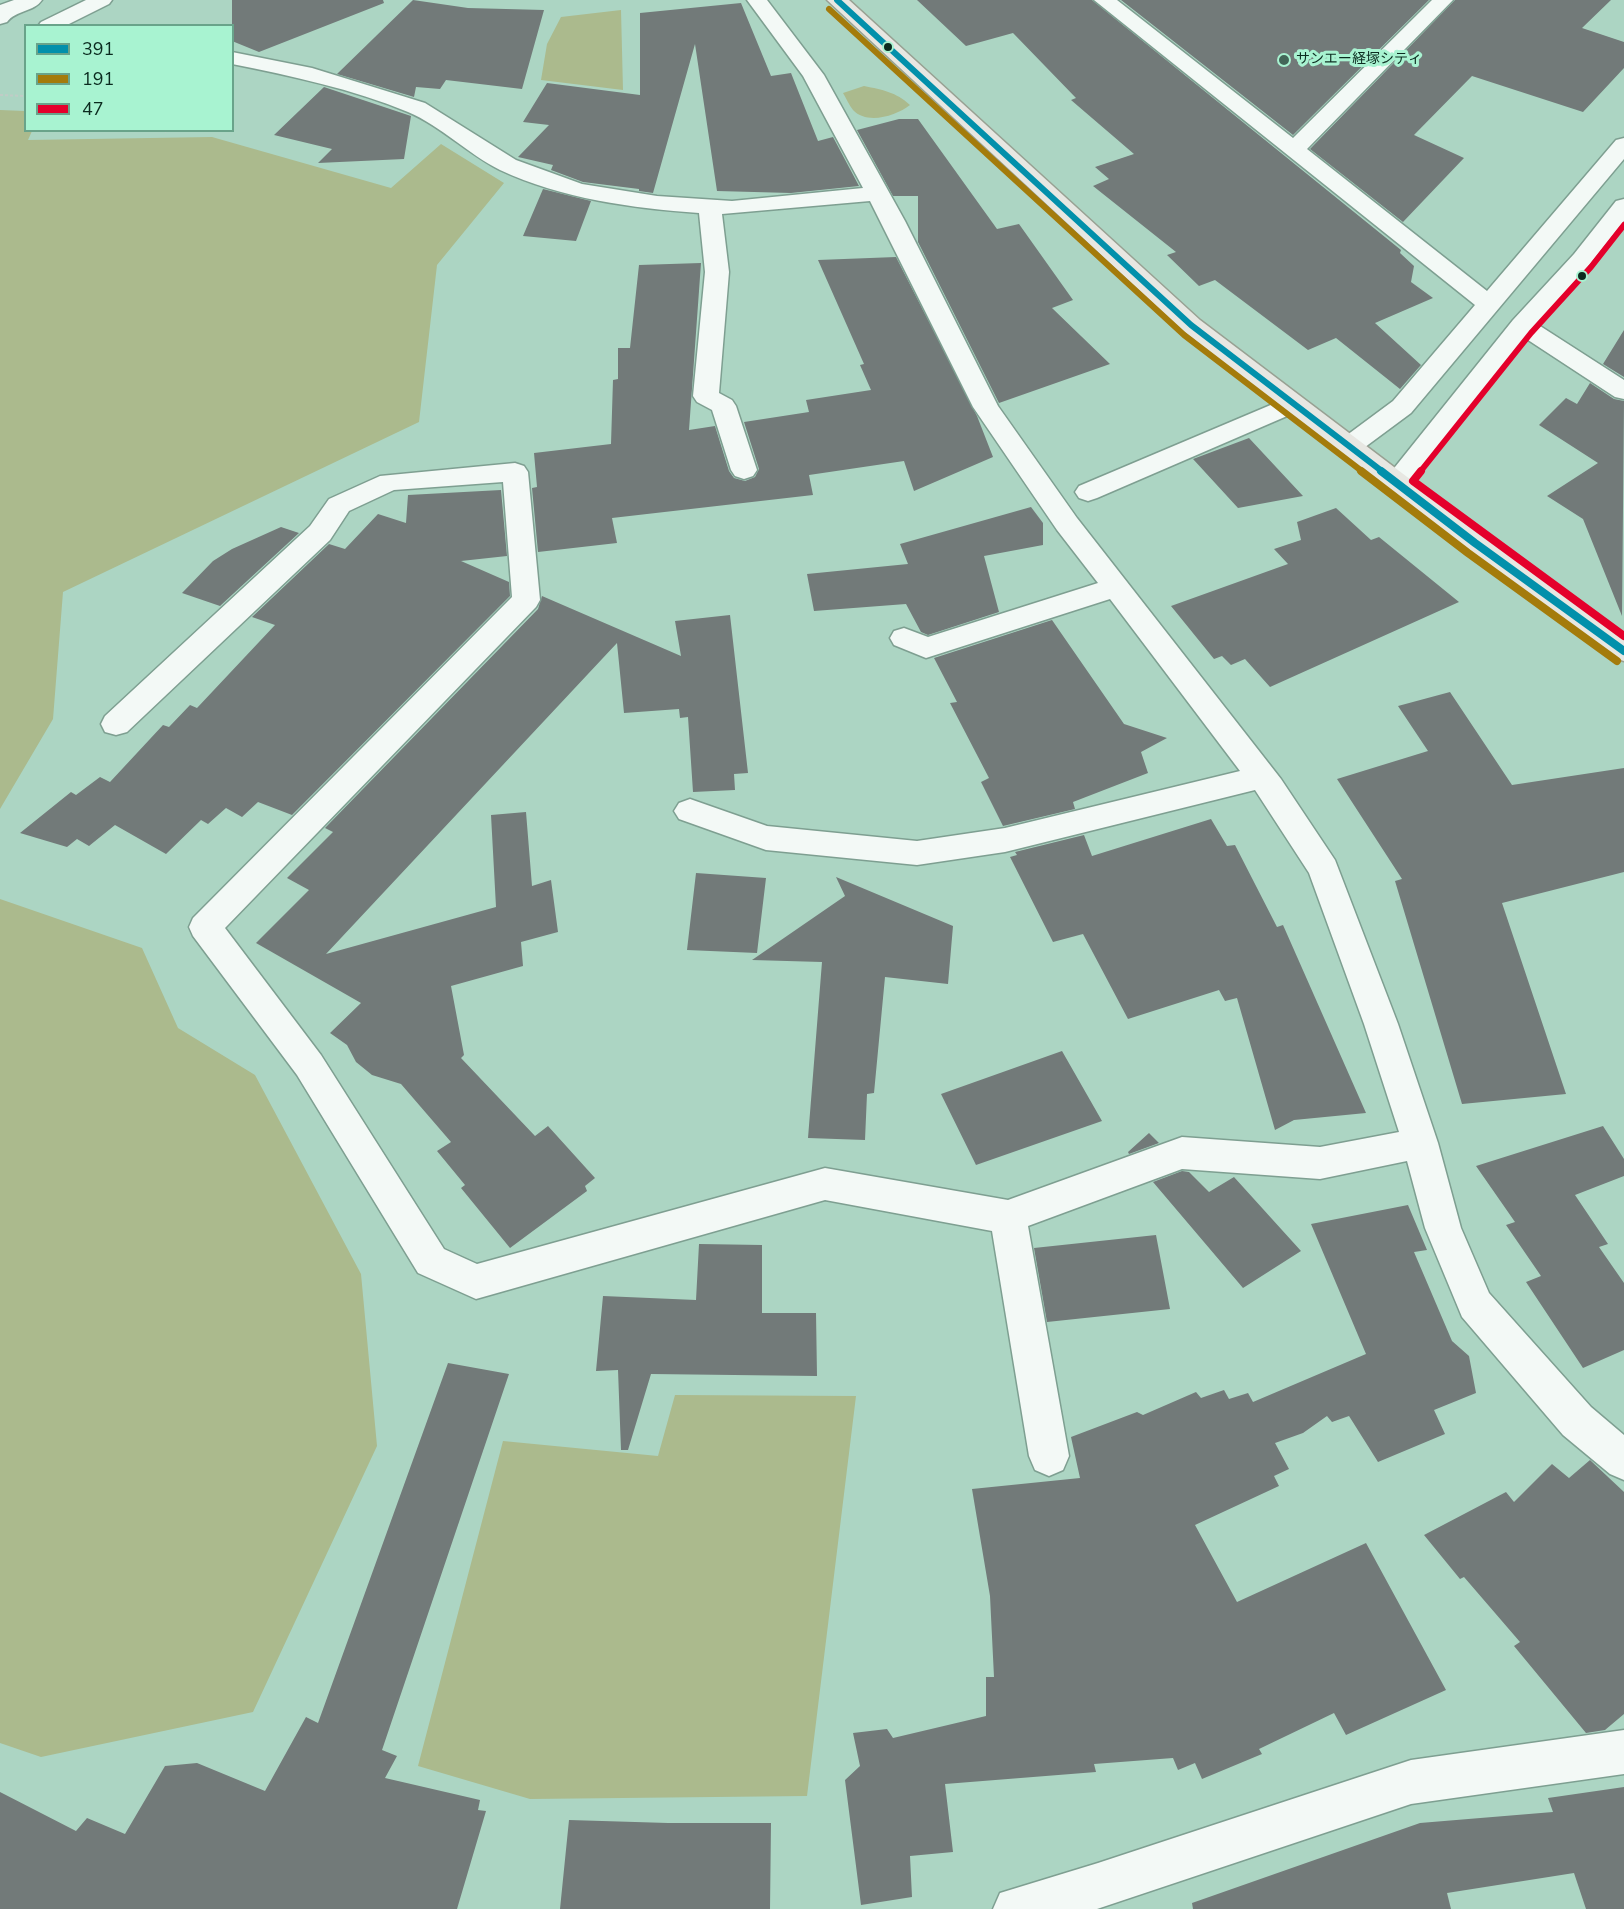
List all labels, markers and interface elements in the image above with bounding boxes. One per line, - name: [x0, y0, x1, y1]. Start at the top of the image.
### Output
- legend: [24, 24, 234, 132]
- text: 391: [82, 37, 114, 61]
- unlabelled marker: [882, 41, 894, 53]
- place label: サンエー経塚シティ: [1296, 52, 1422, 68]
- marker: サンエー経塚シティ: [1277, 53, 1291, 67]
- text: 191: [82, 67, 114, 91]
- text: 47: [82, 97, 104, 121]
- unlabelled marker: [1576, 270, 1588, 282]

